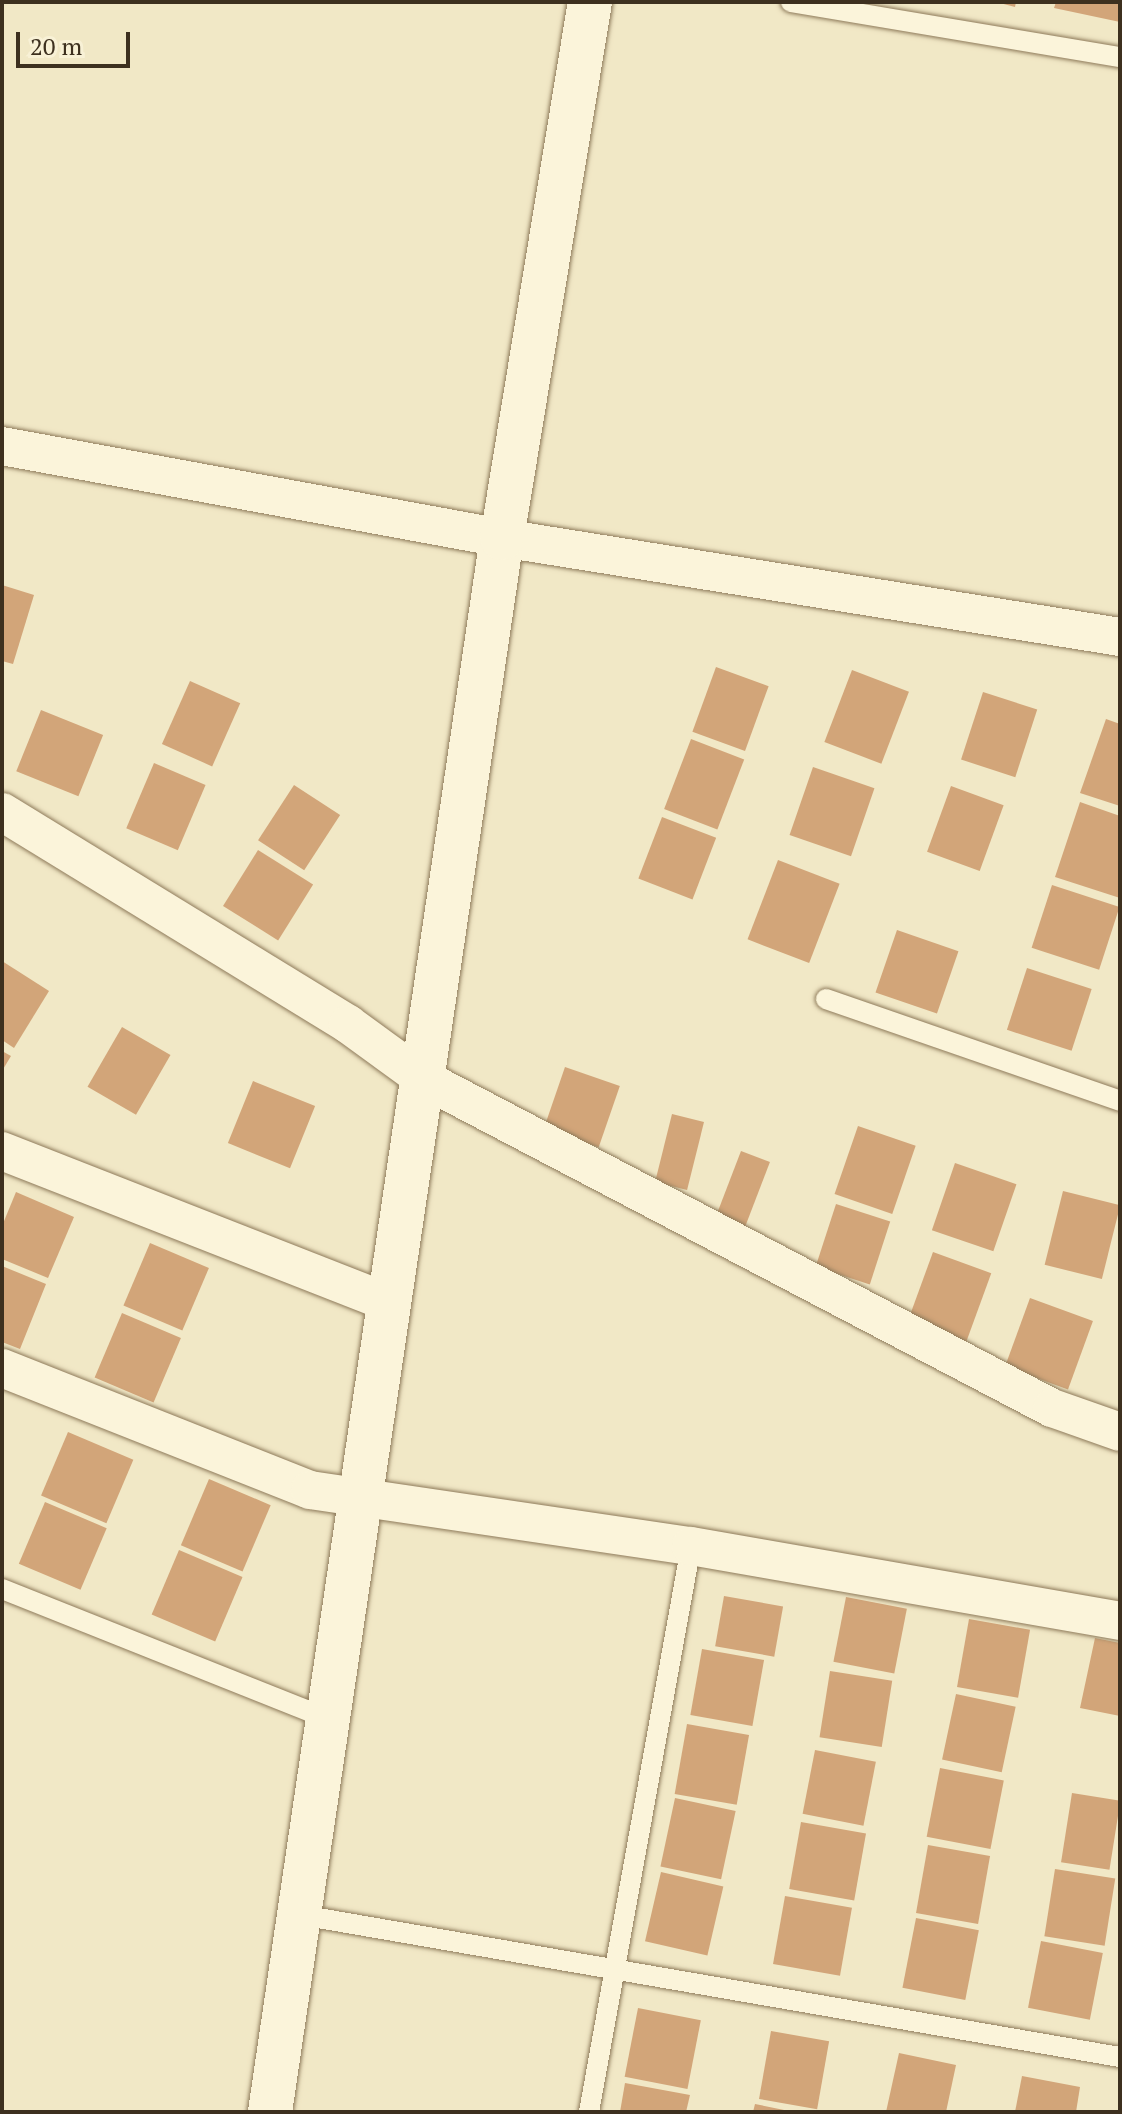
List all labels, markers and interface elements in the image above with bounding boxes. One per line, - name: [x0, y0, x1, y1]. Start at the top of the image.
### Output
- scale bar: [20, 16, 134, 66]
- text: 20 m: [30, 30, 82, 62]

